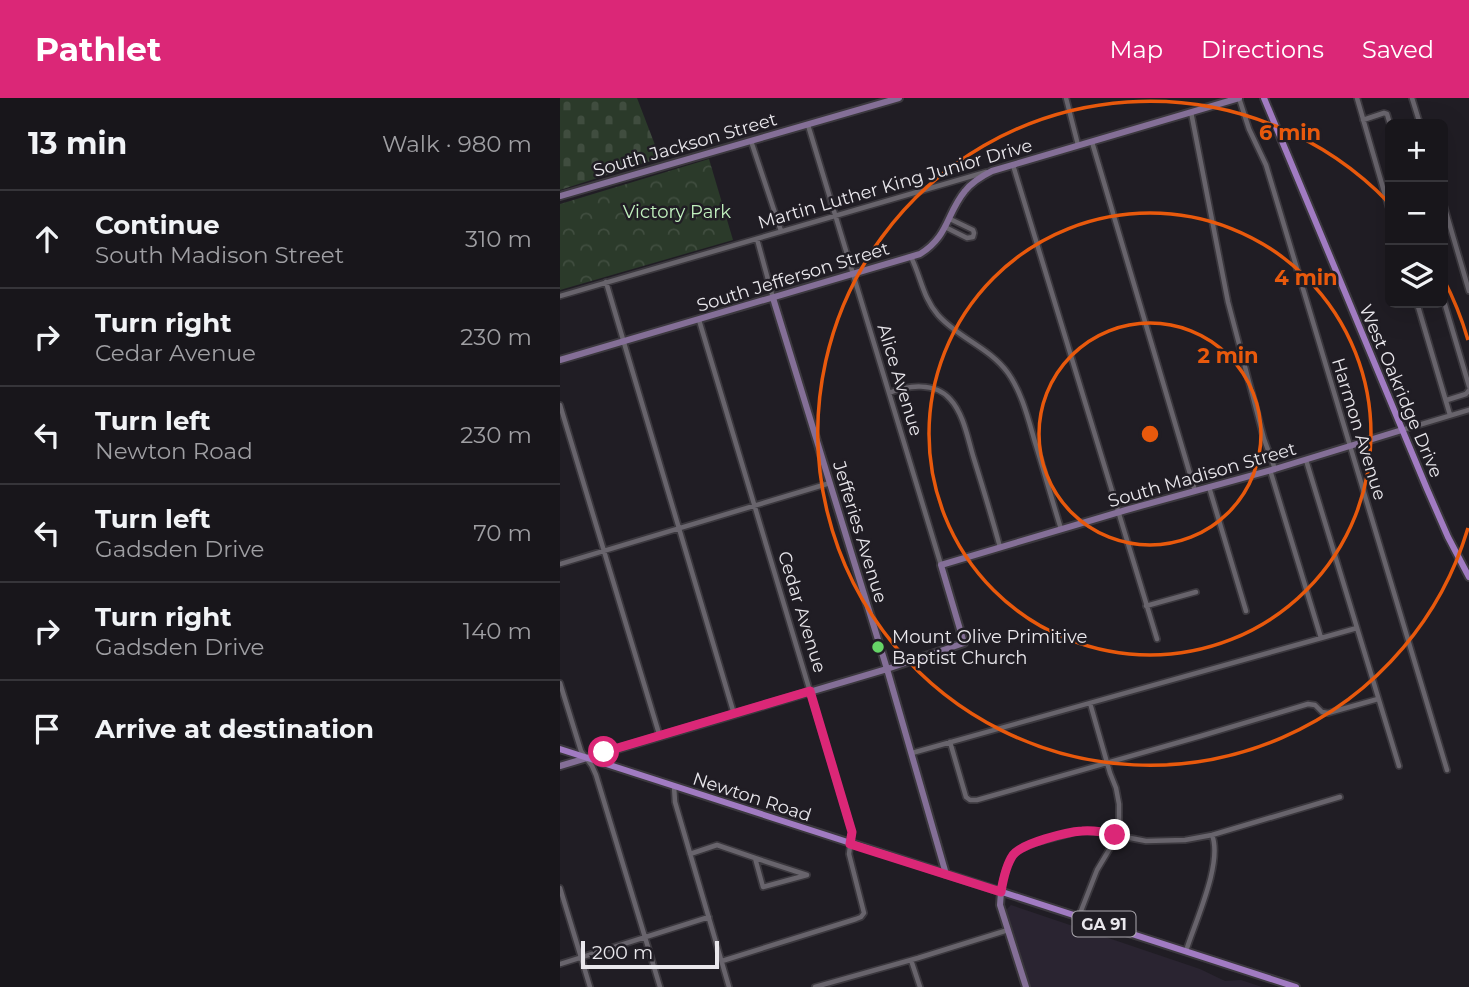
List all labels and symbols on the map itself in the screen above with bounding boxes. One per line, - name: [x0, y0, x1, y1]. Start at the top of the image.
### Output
- street label: South Jackson Street: [591, 108, 779, 182]
- text: 6 min: [1259, 120, 1321, 145]
- street label: Martin Luther King Junior Drive: [755, 134, 1035, 234]
- park label: Victory Park: [623, 201, 731, 223]
- street label: South Jefferson Street: [694, 237, 892, 317]
- text: 4 min: [1274, 265, 1338, 290]
- street label: West Oakridge Drive: [1354, 301, 1448, 481]
- street label: Alice Avenue: [873, 321, 928, 439]
- text: 2 min: [1197, 343, 1259, 368]
- street label: Harmon Avenue: [1327, 355, 1391, 503]
- centre of rings: [1138, 422, 1162, 446]
- street label: South Madison Street: [1105, 438, 1299, 512]
- street label: Jefferies Avenue: [828, 458, 892, 606]
- street label: Cedar Avenue: [773, 549, 831, 676]
- place label: Mount Olive Primitive Baptist Church: [892, 626, 1087, 669]
- marker: Mount Olive Primitive Baptist Church: [870, 639, 886, 655]
- route start: [588, 736, 619, 767]
- street label: Newton Road: [690, 767, 814, 827]
- route end: [1099, 819, 1130, 850]
- road number: GA 91: [1072, 912, 1136, 936]
- scale bar: [581, 938, 719, 970]

